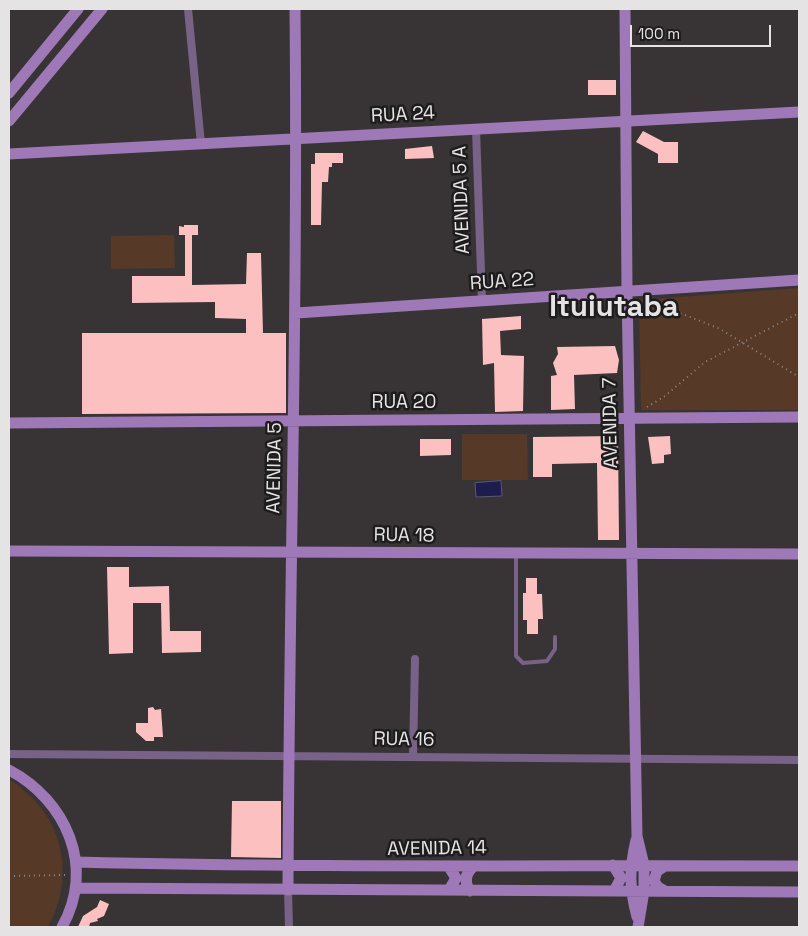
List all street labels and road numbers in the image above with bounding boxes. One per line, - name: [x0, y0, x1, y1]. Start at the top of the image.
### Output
- street label: RUA 24: [370, 102, 436, 128]
- street label: AVENIDA 5 A: [449, 146, 475, 254]
- street label: RUA 22: [469, 268, 535, 296]
- street label: AVENIDA 7: [599, 377, 623, 469]
- street label: RUA 20: [372, 392, 436, 414]
- street label: AVENIDA 5: [263, 422, 287, 514]
- street label: RUA 18: [373, 524, 435, 548]
- street label: RUA 16: [373, 728, 435, 752]
- street label: AVENIDA 14: [387, 837, 487, 861]

